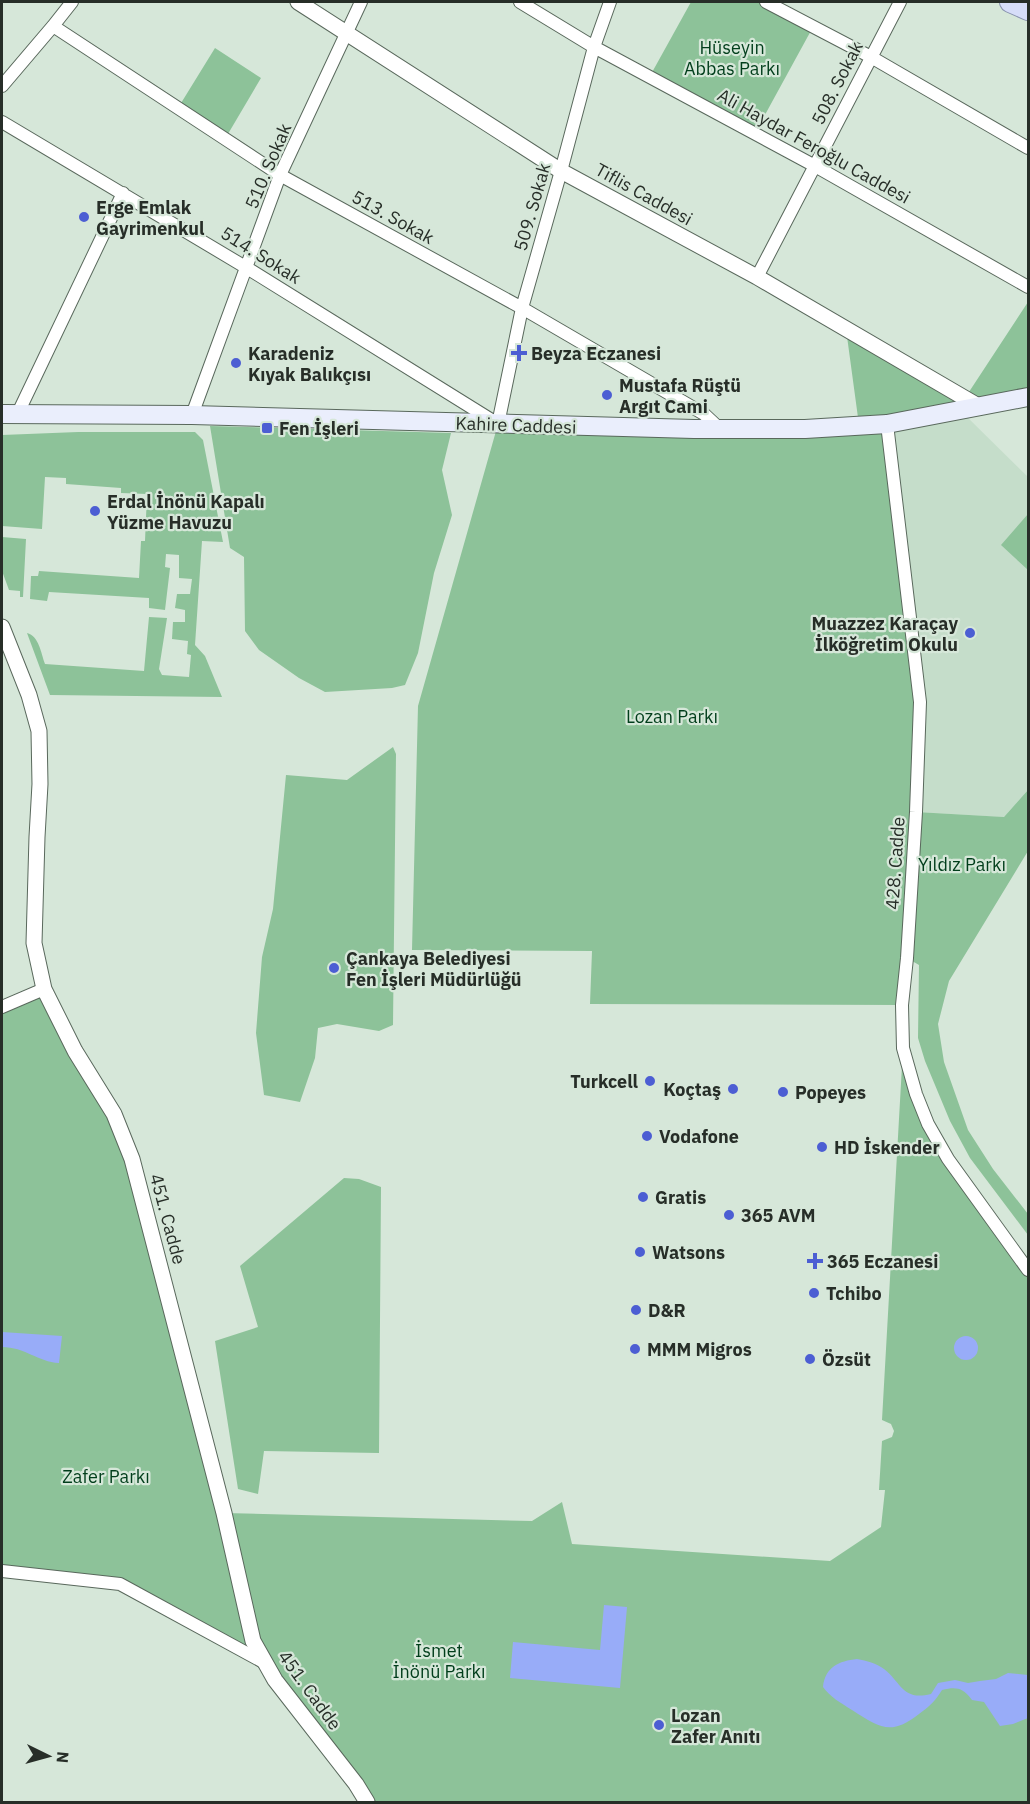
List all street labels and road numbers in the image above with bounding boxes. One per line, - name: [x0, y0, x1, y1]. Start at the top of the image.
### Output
- street label: 508. Sokak: [806, 37, 868, 129]
- street label: Ali Haydar Feroğlu Caddesi: [714, 83, 914, 209]
- street label: 510. Sokak: [240, 119, 296, 212]
- street label: Tiflis Caddesi: [591, 158, 697, 230]
- street label: 509. Sokak: [508, 160, 556, 254]
- street label: 513. Sokak: [348, 185, 439, 249]
- street label: 514. Sokak: [216, 221, 306, 289]
- street label: Kahire Caddesi: [455, 411, 577, 439]
- street label: 428. Cadde: [880, 816, 910, 910]
- street label: 451. Cadde: [145, 1171, 191, 1267]
- street label: 451. Cadde: [273, 1646, 347, 1735]

